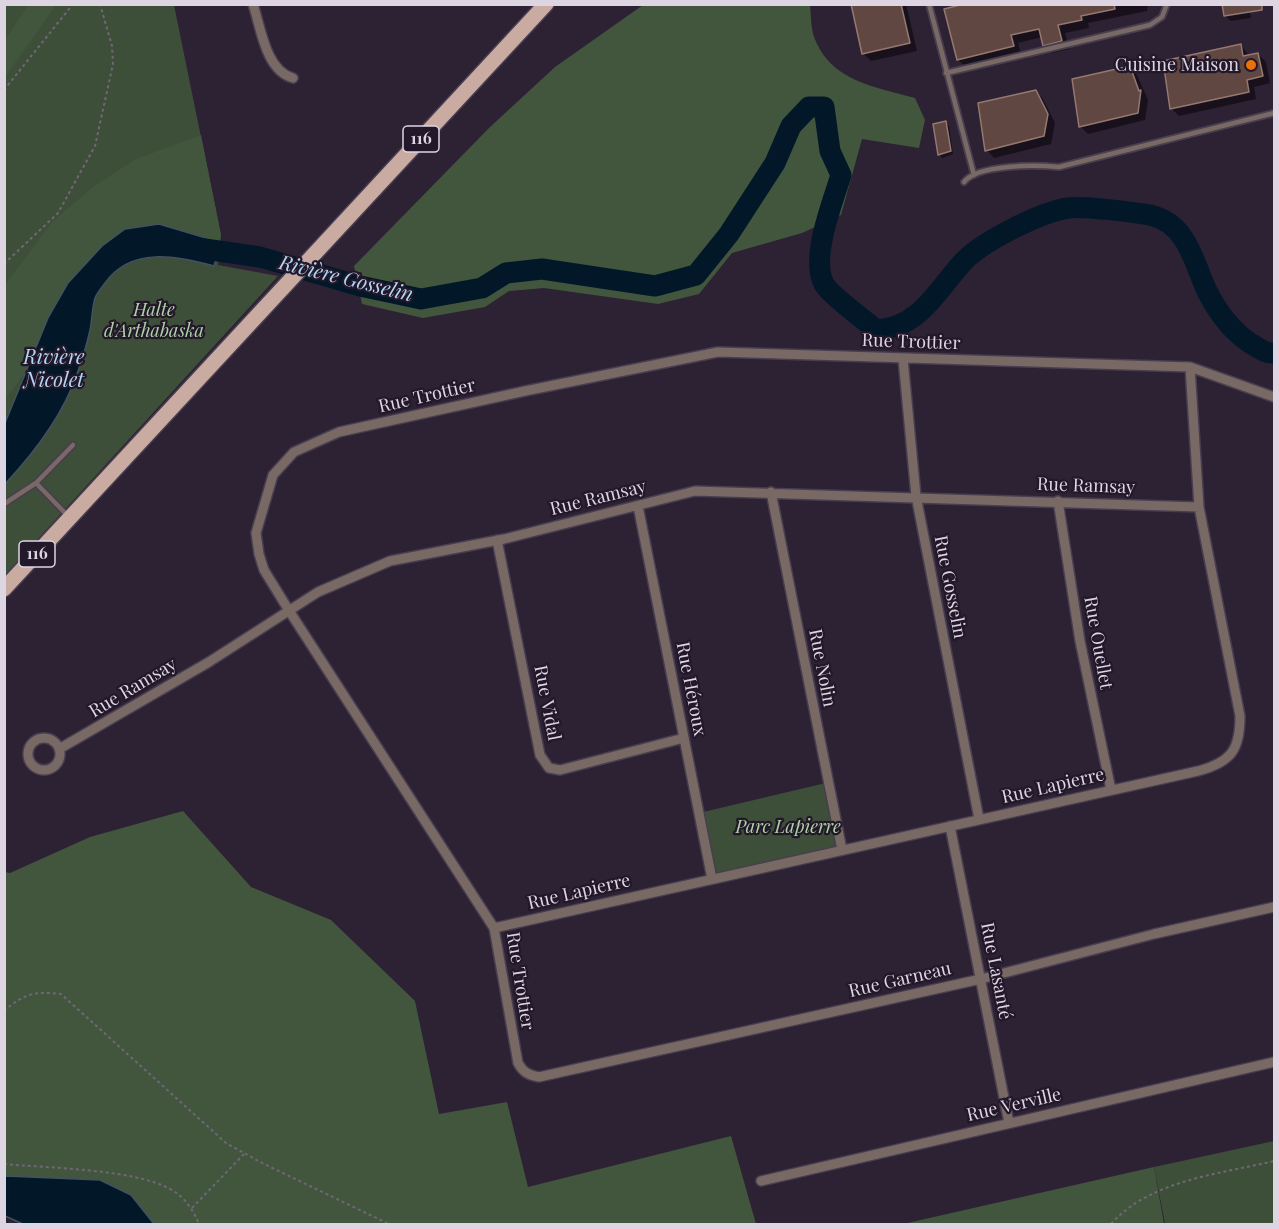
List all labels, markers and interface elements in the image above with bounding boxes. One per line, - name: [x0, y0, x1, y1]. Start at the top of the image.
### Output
- place label: Cuisine Maison: [1115, 54, 1239, 76]
- marker: Cuisine Maison: [1244, 58, 1258, 72]
- road number: 116: [403, 126, 439, 152]
- water label: Rivière Gosselin: [277, 251, 415, 307]
- park label: Halte d'Arthabaska: [104, 299, 204, 342]
- street label: Rue Trottier: [861, 329, 961, 355]
- water label: Rivière Nicolet: [23, 346, 85, 393]
- street label: Rue Trottier: [376, 374, 478, 418]
- street label: Rue Ramsay: [1037, 473, 1135, 499]
- street label: Rue Ramsay: [548, 476, 648, 520]
- street label: Rue Gosselin: [929, 534, 971, 640]
- road number: 116: [19, 541, 55, 567]
- street label: Rue Ouellet: [1079, 595, 1117, 691]
- street label: Rue Nolin: [804, 627, 840, 709]
- street label: Rue Héroux: [671, 640, 711, 738]
- street label: Rue Ramsay: [85, 653, 181, 723]
- street label: Rue Vidal: [529, 663, 565, 743]
- street label: Rue Lapierre: [999, 764, 1107, 808]
- park label: Parc Lapierre: [735, 816, 841, 838]
- street label: Rue Lapierre: [525, 870, 633, 914]
- street label: Rue Lasanté: [976, 921, 1016, 1021]
- street label: Rue Trottier: [502, 931, 538, 1031]
- street label: Rue Garneau: [847, 958, 953, 1002]
- street label: Rue Verville: [965, 1084, 1063, 1126]

